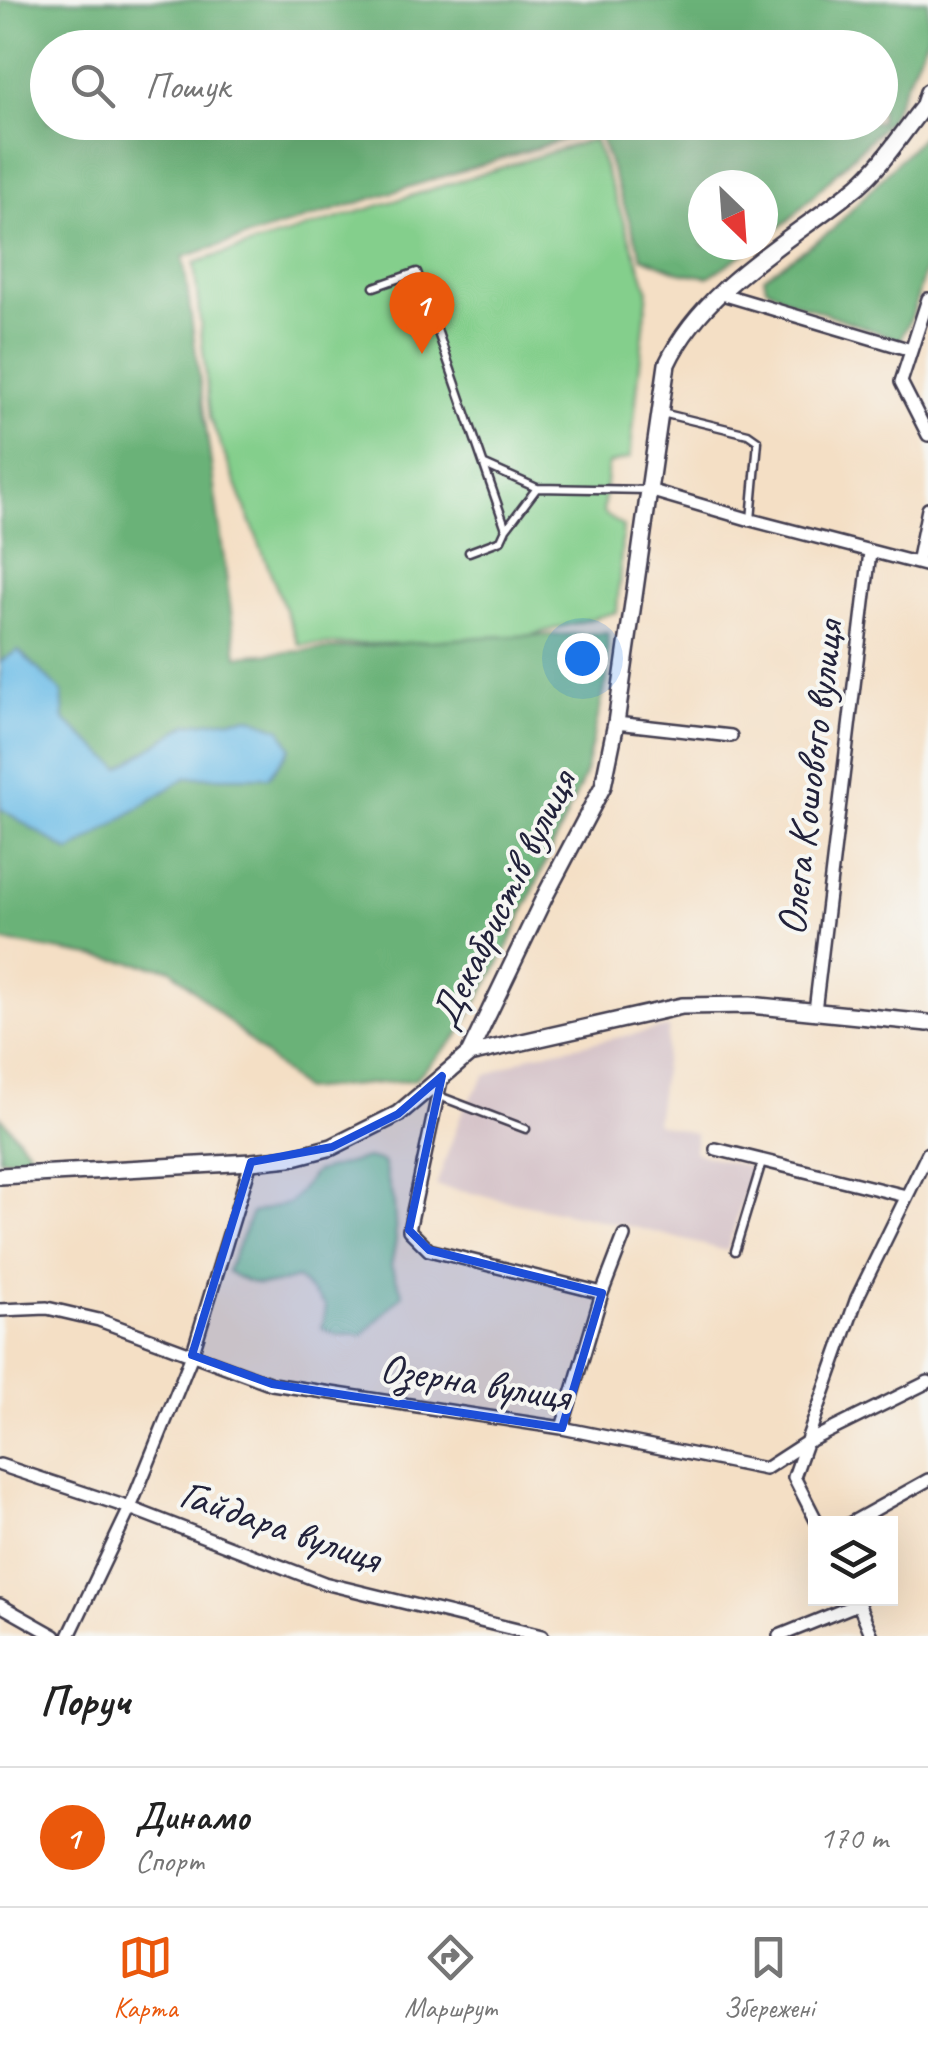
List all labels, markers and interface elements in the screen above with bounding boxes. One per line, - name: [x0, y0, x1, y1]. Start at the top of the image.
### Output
- search box: [30, 30, 898, 140]
- icon: search: [65, 58, 120, 113]
- text: Пошук: [145, 62, 230, 109]
- north arrow: [688, 170, 778, 260]
- pin: 1: [390, 272, 454, 354]
- street label: Олега Кошового вулиця: [764, 615, 856, 938]
- your location: [557, 633, 608, 684]
- street label: Декабристів вулиця: [418, 759, 589, 1036]
- street label: Озерна вулиця: [376, 1341, 576, 1424]
- street label: Гайдара вулиця: [173, 1467, 390, 1586]
- map controls: [808, 1516, 898, 1606]
- button: layers: [808, 1516, 898, 1606]
- text: Поруч: [40, 1675, 130, 1728]
- text: Динамо: [135, 1793, 250, 1840]
- text: 1: [65, 1817, 80, 1858]
- text: 170 m: [819, 1817, 888, 1858]
- text: Спорт: [135, 1840, 204, 1881]
- tab: Карта: [113, 1930, 177, 2025]
- tab: Маршрут: [404, 1930, 497, 2025]
- tab: Збережені: [723, 1930, 815, 2025]

